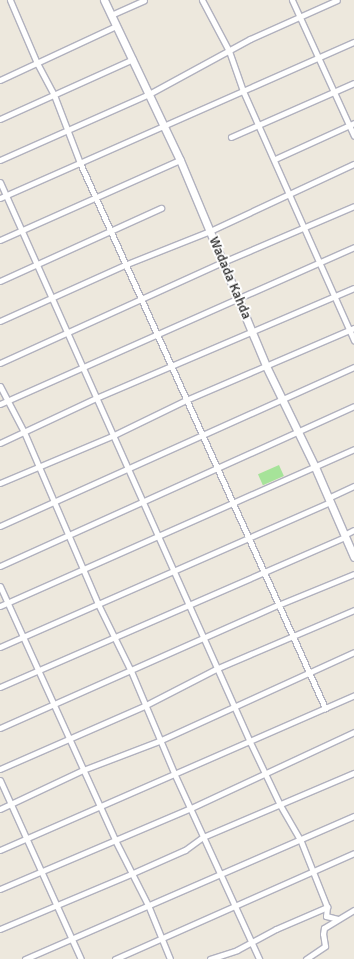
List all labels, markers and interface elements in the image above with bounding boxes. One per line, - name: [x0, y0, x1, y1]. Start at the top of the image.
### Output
- street label: Wadada Kahda: [205, 234, 255, 322]

